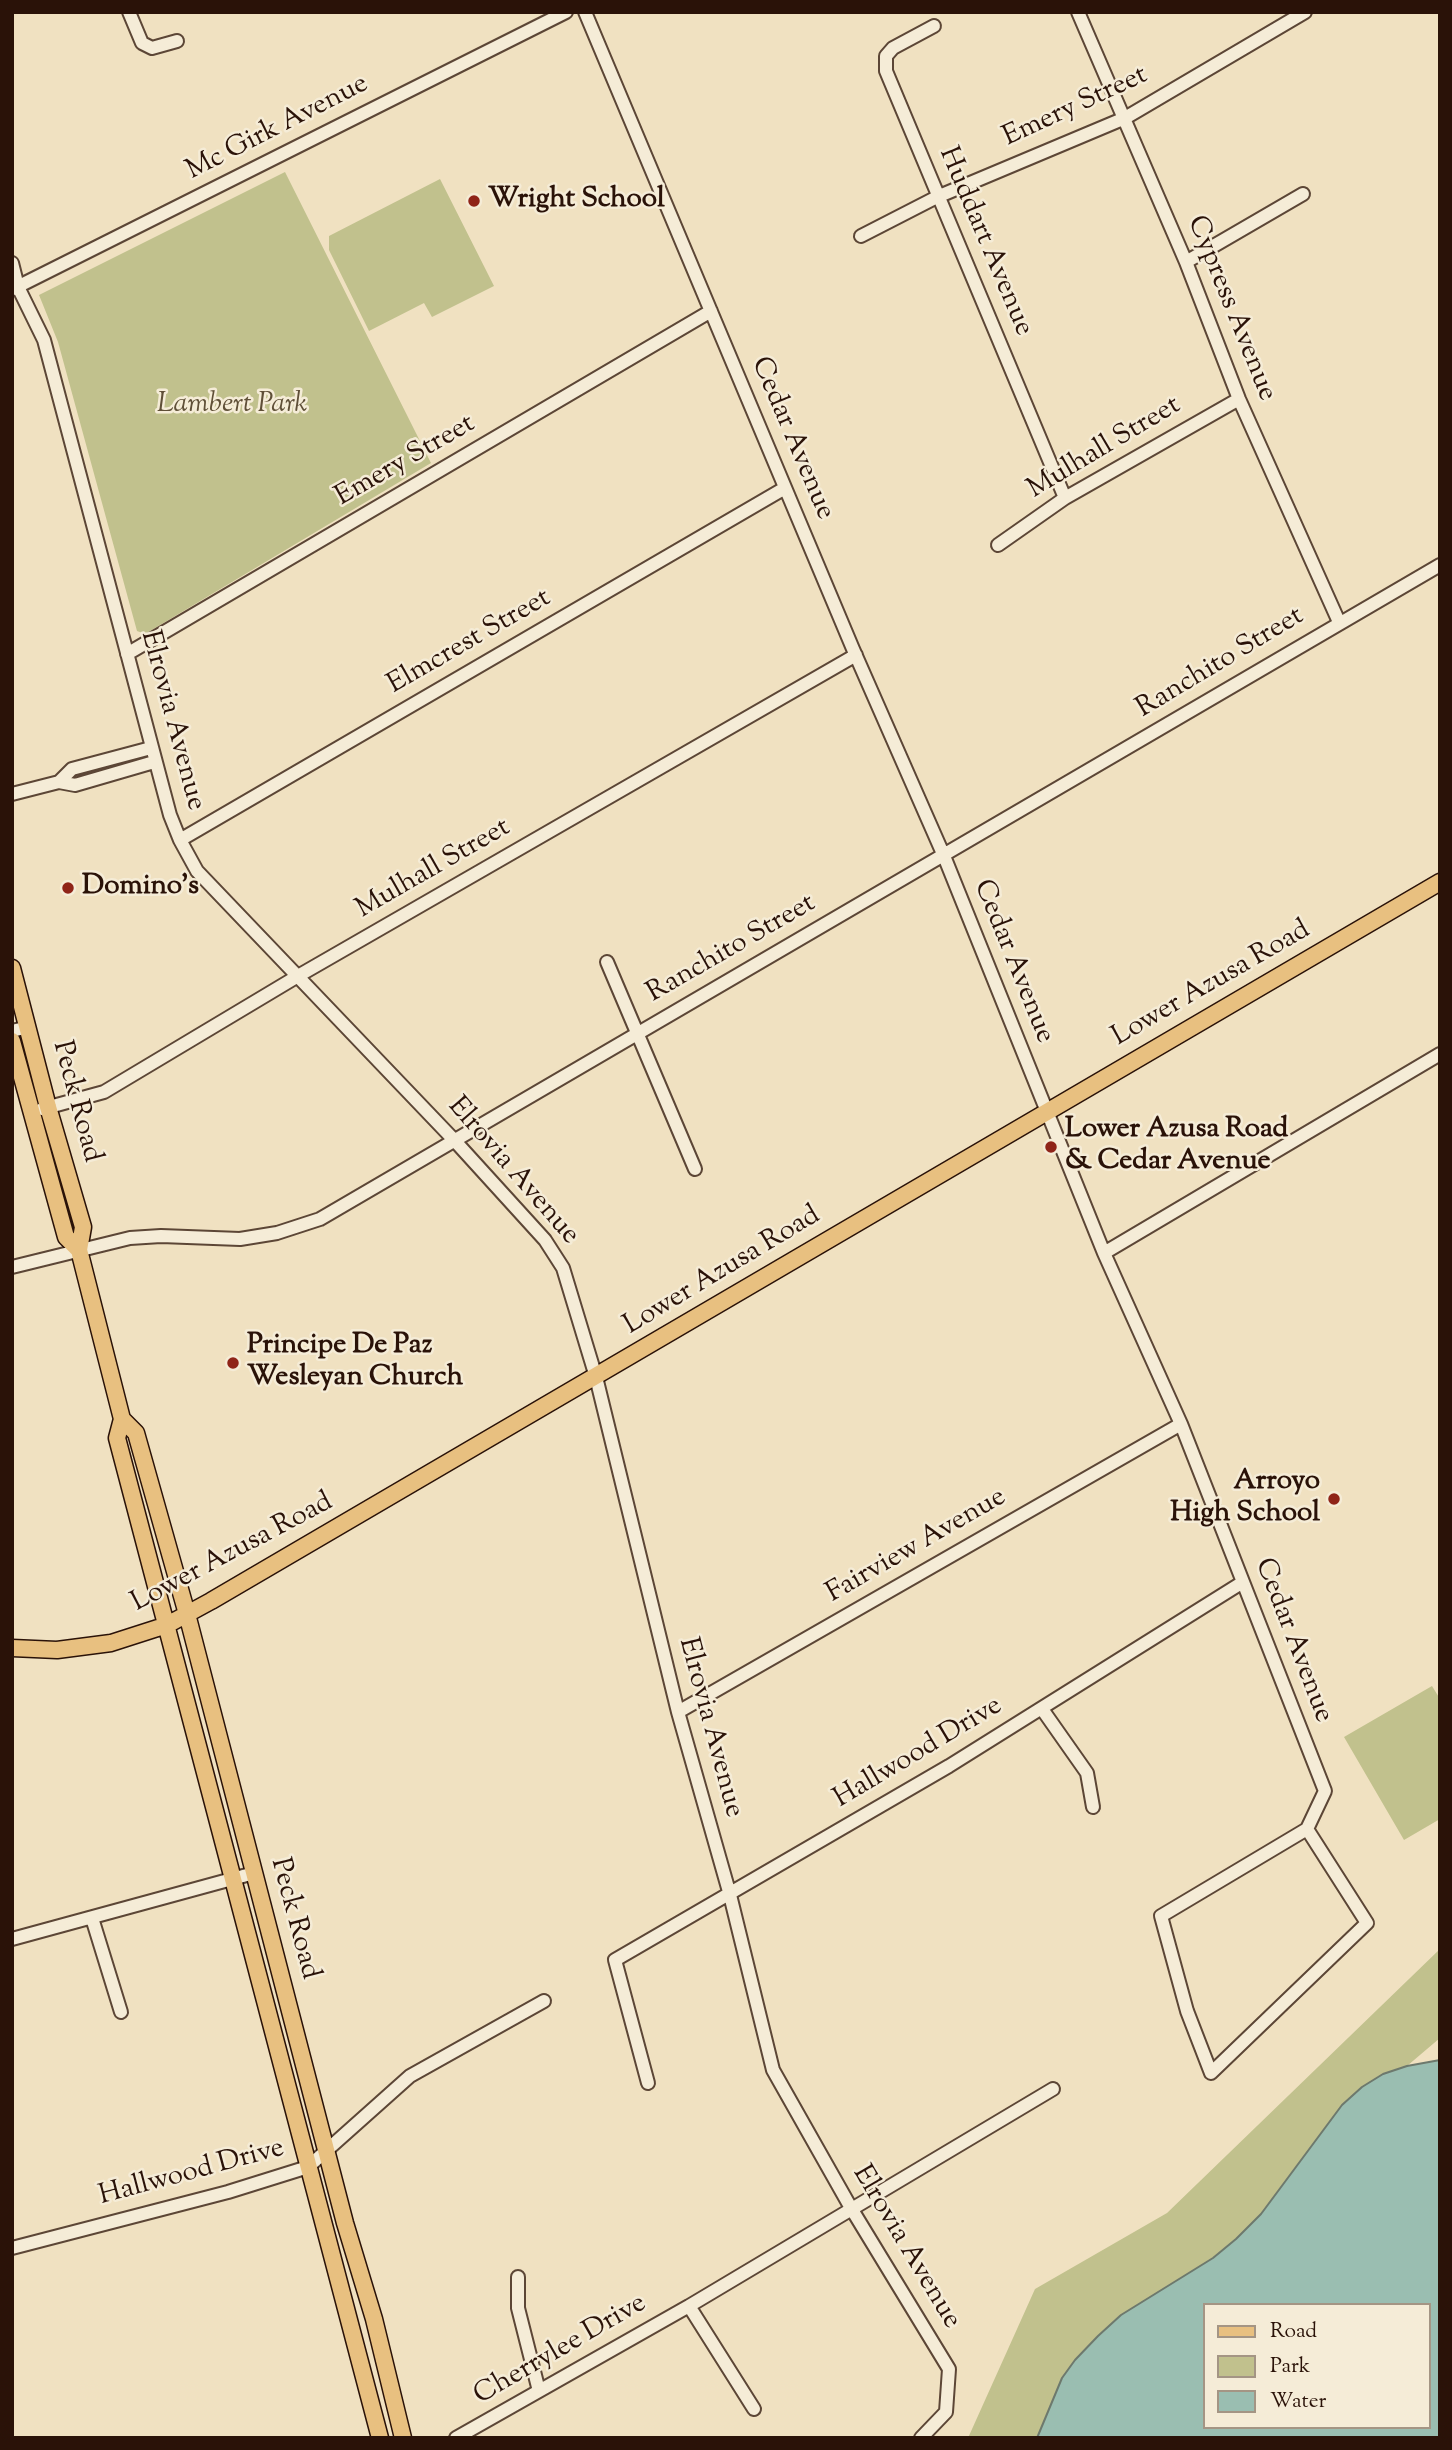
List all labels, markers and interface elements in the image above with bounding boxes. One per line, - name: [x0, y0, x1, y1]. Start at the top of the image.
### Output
- street label: Emery Street: [998, 60, 1154, 156]
- street label: Mc Girk Avenue: [181, 69, 375, 189]
- street label: Huddart Avenue: [929, 143, 1039, 341]
- place label: Wright School: [488, 184, 665, 218]
- marker: Wright School: [466, 193, 482, 209]
- street label: Cypress Avenue: [1178, 212, 1282, 406]
- street label: Cedar Avenue: [742, 353, 840, 525]
- park label: Lambert Park: [157, 389, 307, 423]
- street label: Mulhall Street: [1022, 390, 1188, 508]
- street label: Emery Street: [330, 409, 482, 515]
- street label: Elmcrest Street: [383, 583, 557, 703]
- street label: Ranchito Street: [1131, 601, 1311, 727]
- street label: Elrovia Avenue: [131, 628, 211, 814]
- street label: Mulhall Street: [351, 812, 517, 928]
- place label: Domino's: [82, 871, 199, 905]
- street label: Cedar Avenue: [964, 875, 1060, 1049]
- marker: Domino's: [60, 880, 76, 896]
- street label: Ranchito Street: [642, 888, 822, 1012]
- street label: Lower Azusa Road: [1107, 915, 1317, 1055]
- street label: Peck Road: [43, 1038, 107, 1166]
- street label: Elrovia Avenue: [439, 1091, 585, 1253]
- place label: Lower Azusa Road & Cedar Avenue: [1065, 1114, 1288, 1180]
- marker: Lower Azusa Road & Cedar Avenue: [1043, 1139, 1059, 1155]
- street label: Lower Azusa Road: [619, 1200, 827, 1344]
- place label: Principe De Paz Wesleyan Church: [247, 1330, 463, 1396]
- marker: Principe De Paz Wesleyan Church: [225, 1355, 241, 1371]
- place label: Arroyo High School: [1170, 1466, 1320, 1532]
- street label: Fairview Avenue: [821, 1482, 1013, 1612]
- street label: Lower Azusa Road: [127, 1487, 339, 1621]
- marker: Arroyo High School: [1326, 1491, 1342, 1507]
- street label: Cedar Avenue: [1245, 1554, 1339, 1728]
- street label: Elrovia Avenue: [669, 1635, 749, 1821]
- street label: Hallwood Drive: [829, 1691, 1009, 1817]
- street label: Peck Road: [261, 1855, 325, 1983]
- street label: Hallwood Drive: [96, 2133, 288, 2215]
- street label: Elrovia Avenue: [843, 2160, 967, 2336]
- street label: Cherrylee Drive: [469, 2288, 653, 2414]
- legend: [1204, 2303, 1431, 2429]
- text: Road: [1270, 2317, 1317, 2347]
- text: Park: [1270, 2352, 1310, 2382]
- text: Water: [1270, 2387, 1326, 2417]

